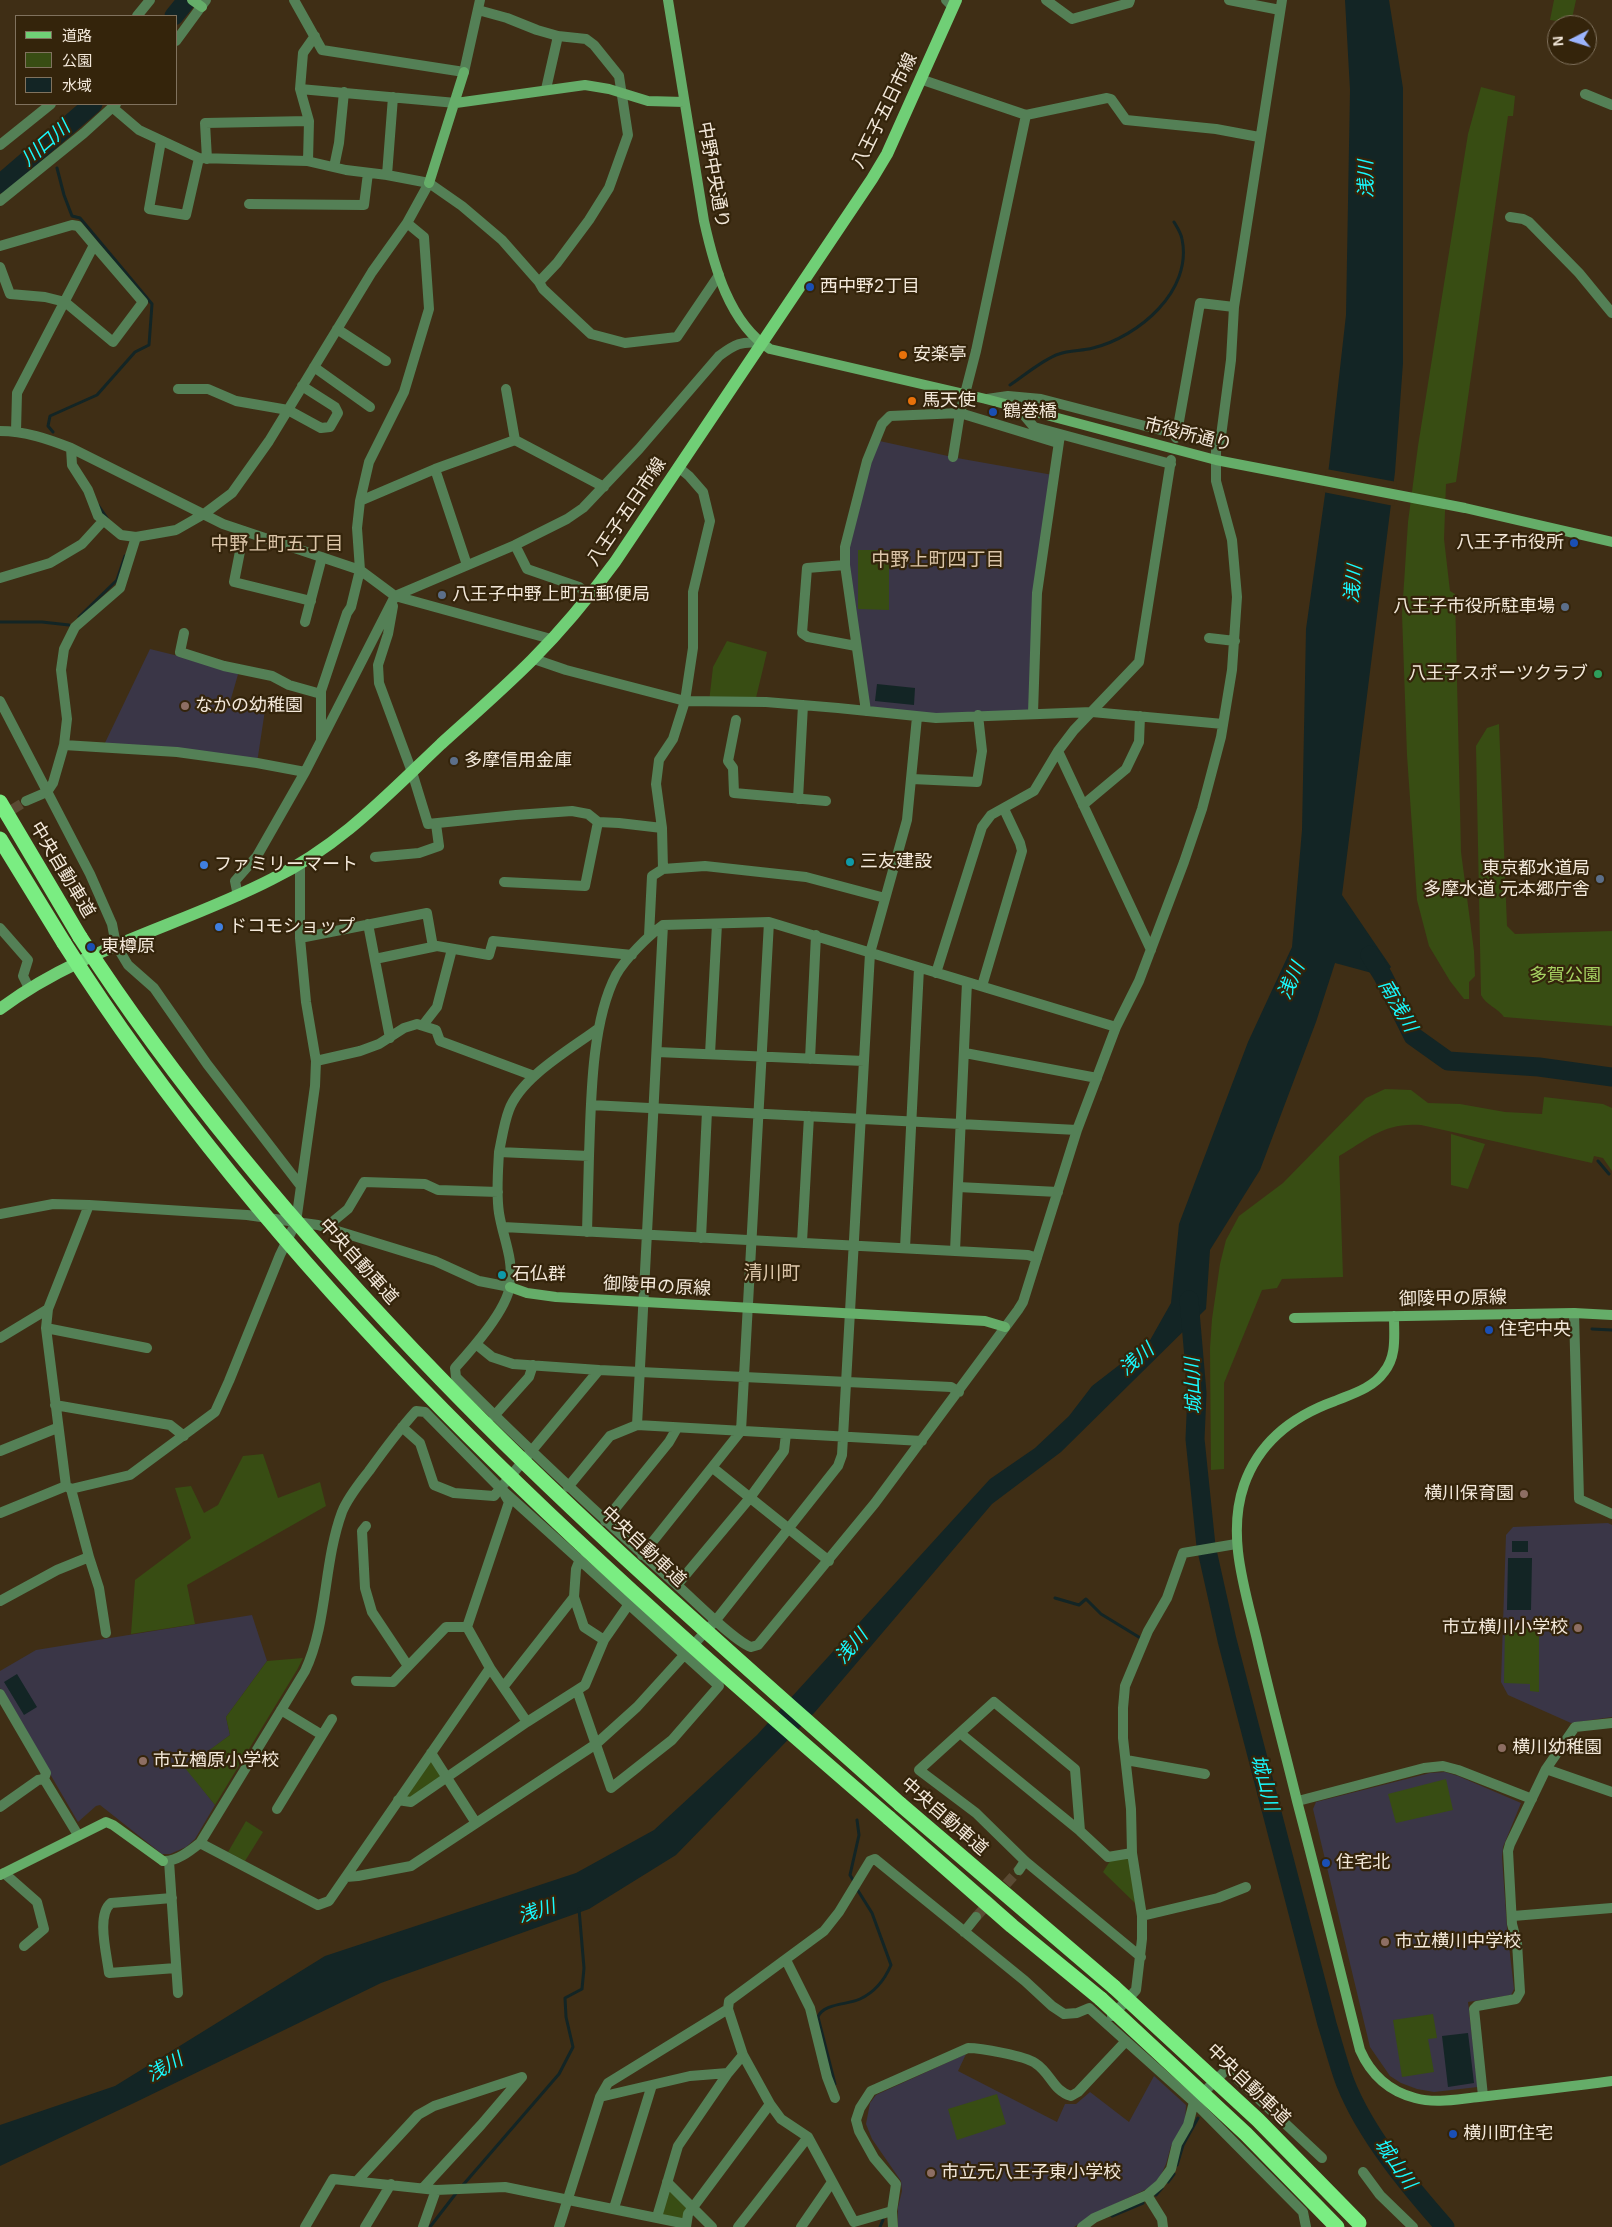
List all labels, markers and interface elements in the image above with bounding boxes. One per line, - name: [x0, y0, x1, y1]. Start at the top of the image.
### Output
- legend: [15, 15, 178, 105]
- north arrow: [1547, 15, 1597, 65]
- text: 道路: [62, 27, 92, 44]
- text: N: [1550, 35, 1566, 47]
- street label: 八王子五日市線: [848, 50, 922, 172]
- text: 公園: [62, 52, 92, 69]
- text: 水域: [62, 77, 92, 94]
- water label: 川口川: [17, 117, 75, 171]
- street label: 中野中央通り: [693, 120, 733, 230]
- water label: 浅川: [1355, 160, 1379, 198]
- place label: 西中野2丁目: [820, 276, 920, 298]
- marker: 西中野2丁目: [804, 281, 816, 293]
- place label: 安楽亭: [913, 344, 967, 366]
- marker: 安楽亭: [897, 349, 909, 361]
- place label: 馬天使: [922, 390, 976, 412]
- marker: 馬天使: [906, 395, 918, 407]
- place label: 鶴巻橋: [1003, 401, 1057, 423]
- marker: 鶴巻橋: [987, 406, 999, 418]
- street label: 市役所通り: [1142, 414, 1234, 456]
- street label: 八王子五日市線: [583, 454, 671, 570]
- place label: 八王子市役所: [1456, 532, 1564, 554]
- district label: 中野上町五丁目: [211, 534, 343, 556]
- marker: 八王子市役所: [1568, 537, 1580, 549]
- district label: 中野上町四丁目: [872, 550, 1004, 572]
- water label: 浅川: [1341, 564, 1367, 604]
- place label: 八王子中野上町五郵便局: [452, 584, 650, 606]
- marker: 八王子中野上町五郵便局: [436, 589, 448, 601]
- place label: 八王子市役所駐車場: [1393, 596, 1555, 618]
- marker: 八王子市役所駐車場: [1559, 601, 1571, 613]
- place label: 八王子スポーツクラブ: [1408, 663, 1588, 685]
- marker: 八王子スポーツクラブ: [1592, 668, 1604, 680]
- place label: なかの幼稚園: [195, 695, 303, 717]
- marker: なかの幼稚園: [179, 700, 191, 712]
- place label: 多摩信用金庫: [464, 750, 572, 772]
- marker: 多摩信用金庫: [448, 755, 460, 767]
- street label: 中央自動車道: [25, 818, 99, 922]
- place label: 三友建設: [860, 851, 932, 873]
- place label: ファミリーマート: [214, 854, 358, 876]
- marker: 三友建設: [844, 856, 856, 868]
- place label: 東京都水道局 多摩水道 元本郷庁舎: [1423, 858, 1590, 901]
- marker: ファミリーマート: [198, 859, 210, 871]
- marker: 東京都水道局 多摩水道 元本郷庁舎: [1594, 873, 1606, 885]
- place label: ドコモショップ: [229, 916, 355, 938]
- marker: ドコモショップ: [213, 921, 225, 933]
- place label: 東樽原: [101, 936, 155, 958]
- marker: 東樽原: [85, 941, 97, 953]
- water label: 浅川: [1274, 959, 1310, 1003]
- park label: 多賀公園: [1529, 965, 1601, 987]
- water label: 南浅川: [1373, 976, 1421, 1036]
- street label: 中央自動車道: [314, 1215, 402, 1309]
- district label: 清川町: [744, 1263, 800, 1285]
- place label: 石仏群: [512, 1264, 566, 1286]
- marker: 石仏群: [496, 1269, 508, 1281]
- street label: 御陵甲の原線: [603, 1273, 711, 1301]
- street label: 御陵甲の原線: [1399, 1287, 1507, 1311]
- place label: 住宅中央: [1499, 1319, 1571, 1341]
- marker: 住宅中央: [1483, 1324, 1495, 1336]
- water label: 浅川: [1115, 1339, 1159, 1381]
- water label: 城山川: [1182, 1357, 1206, 1415]
- place label: 横川保育園: [1424, 1483, 1514, 1505]
- marker: 横川保育園: [1518, 1488, 1530, 1500]
- street label: 中央自動車道: [596, 1502, 690, 1592]
- place label: 市立横川小学校: [1442, 1617, 1568, 1639]
- marker: 市立横川小学校: [1572, 1622, 1584, 1634]
- water label: 浅川: [831, 1625, 873, 1669]
- place label: 横川幼稚園: [1512, 1737, 1602, 1759]
- marker: 横川幼稚園: [1496, 1742, 1508, 1754]
- place label: 市立楢原小学校: [153, 1750, 279, 1772]
- water label: 城山川: [1246, 1753, 1282, 1813]
- marker: 市立楢原小学校: [137, 1755, 149, 1767]
- street label: 中央自動車道: [896, 1773, 992, 1861]
- place label: 住宅北: [1336, 1852, 1390, 1874]
- marker: 住宅北: [1320, 1857, 1332, 1869]
- water label: 浅川: [515, 1896, 559, 1928]
- place label: 市立横川中学校: [1395, 1931, 1521, 1953]
- marker: 市立横川中学校: [1379, 1936, 1391, 1948]
- street label: 中央自動車道: [1202, 2040, 1294, 2130]
- water label: 浅川: [143, 2049, 187, 2087]
- place label: 横川町住宅: [1463, 2123, 1553, 2145]
- marker: 横川町住宅: [1447, 2128, 1459, 2140]
- water label: 城山川: [1369, 2134, 1421, 2194]
- place label: 市立元八王子東小学校: [941, 2162, 1121, 2184]
- marker: 市立元八王子東小学校: [925, 2167, 937, 2179]

